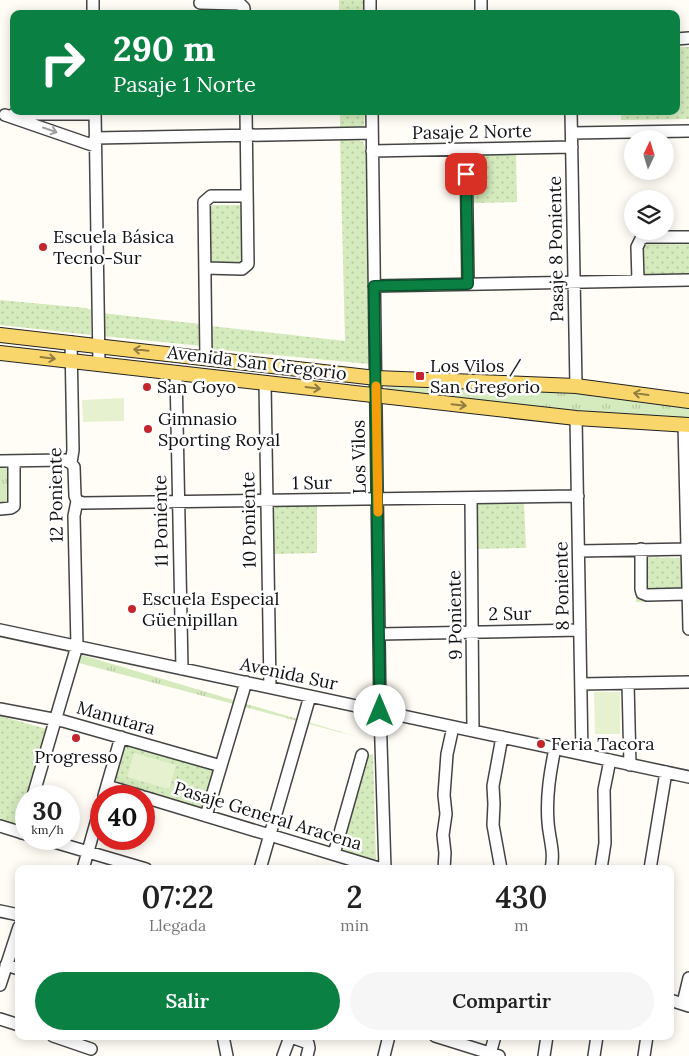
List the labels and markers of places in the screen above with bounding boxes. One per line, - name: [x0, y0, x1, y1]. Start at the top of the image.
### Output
- pin: [445, 153, 487, 195]
- place label: Escuela Básica Tecno-Sur: [53, 225, 174, 269]
- marker: Escuela Básica Tecno-Sur: [37, 241, 49, 253]
- place label: Los Vilos / San Gregorio: [430, 354, 540, 398]
- marker: Los Vilos / San Gregorio: [414, 370, 426, 382]
- place label: San Goyo: [157, 375, 236, 398]
- marker: San Goyo: [141, 381, 153, 393]
- place label: Gimnasio Sporting Royal: [158, 407, 280, 451]
- marker: Gimnasio Sporting Royal: [142, 423, 154, 435]
- place label: Escuela Especial Güenipillan: [142, 587, 279, 631]
- marker: Escuela Especial Güenipillan: [126, 603, 138, 615]
- marker: Progresso: [70, 732, 82, 744]
- place label: Feria Tacora: [551, 732, 655, 755]
- marker: Feria Tacora: [535, 738, 547, 750]
- place label: Progresso: [34, 745, 118, 768]

